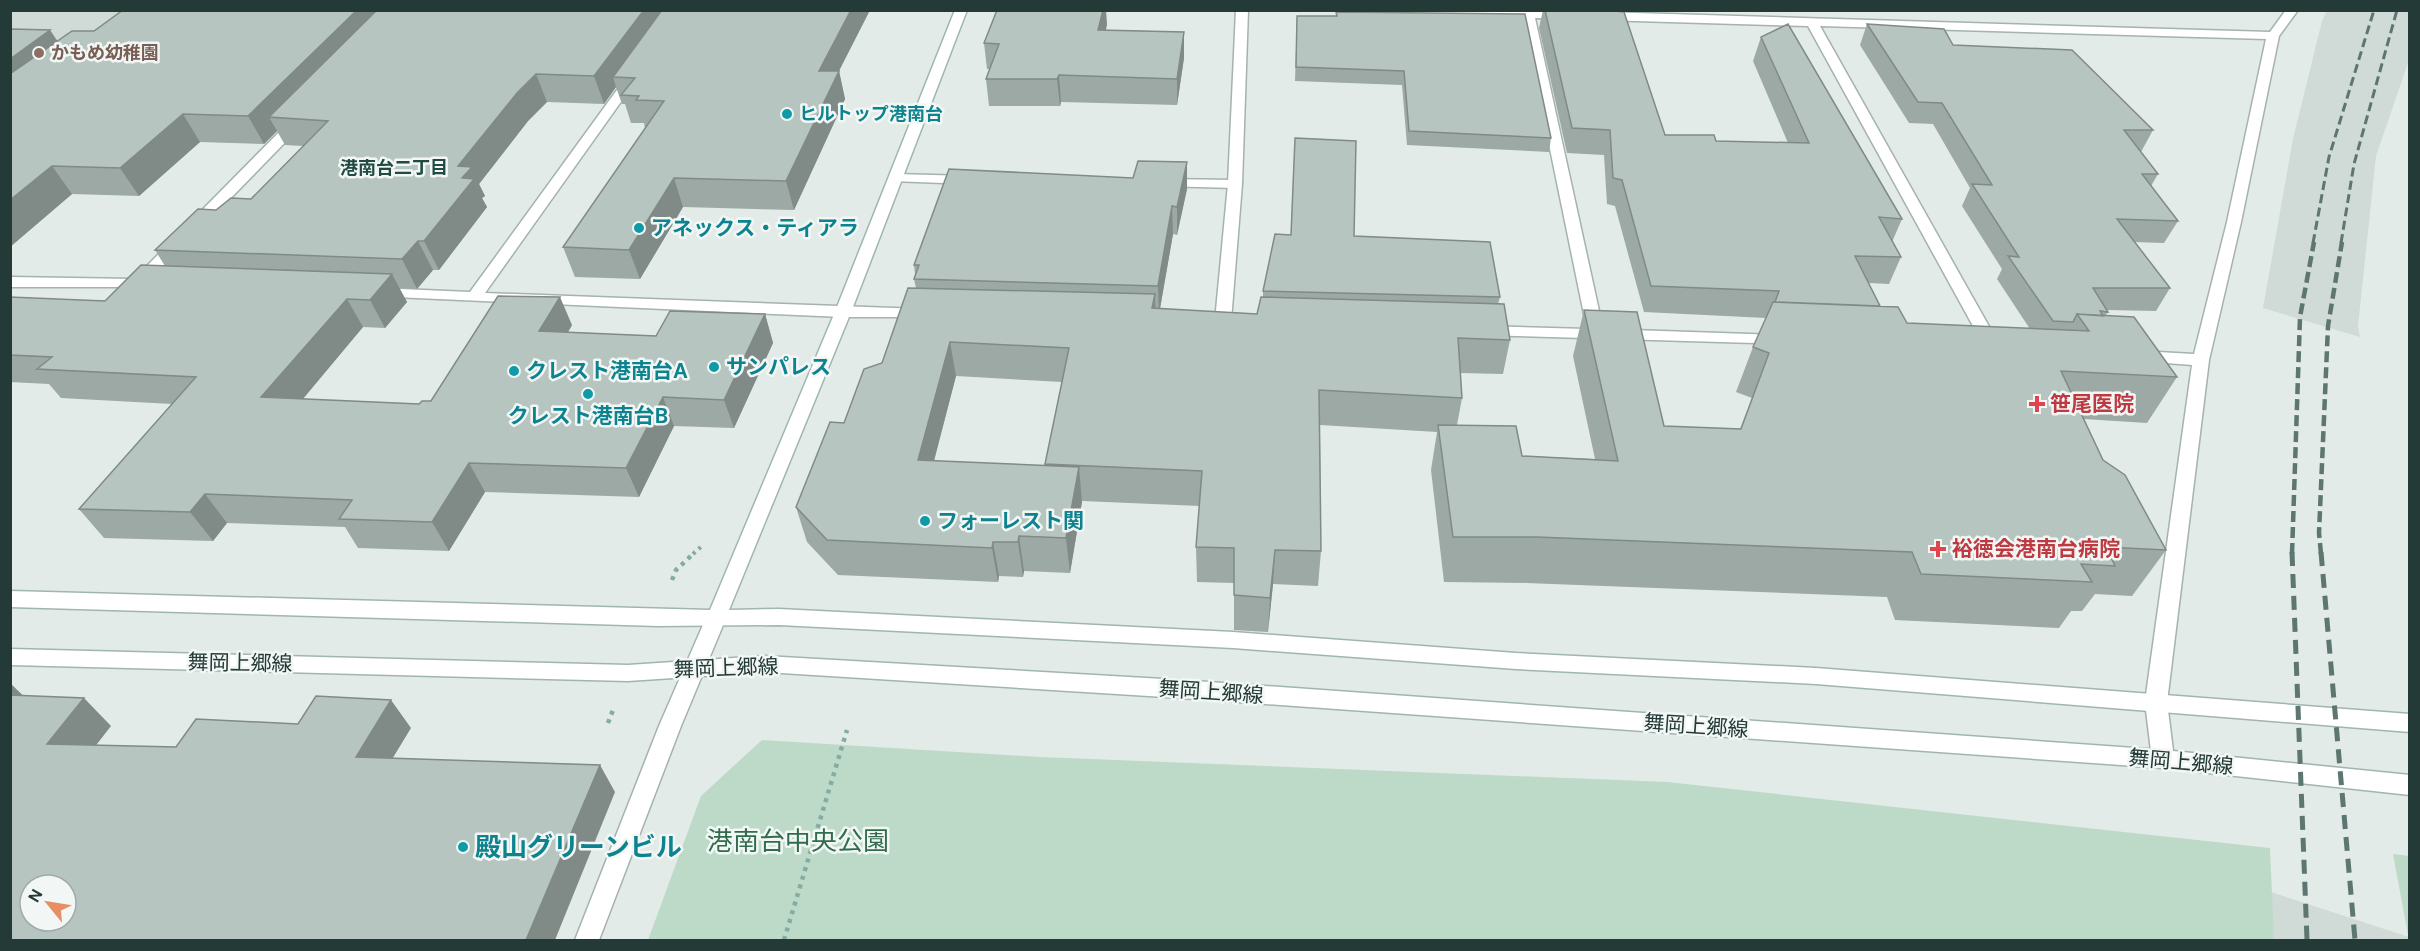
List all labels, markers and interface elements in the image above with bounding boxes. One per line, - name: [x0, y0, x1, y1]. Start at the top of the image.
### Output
- place label: かもめ幼稚園: [51, 41, 159, 65]
- marker: かもめ幼稚園: [32, 46, 46, 60]
- place label: ヒルトップ港南台: [799, 102, 943, 126]
- marker: ヒルトップ港南台: [780, 107, 794, 121]
- district label: 港南台二丁目: [340, 156, 448, 180]
- place label: アネックス・ティアラ: [651, 214, 859, 242]
- marker: アネックス・ティアラ: [632, 221, 646, 235]
- place label: サンパレス: [726, 353, 831, 381]
- place label: クレスト港南台A: [526, 357, 688, 385]
- marker: サンパレス: [707, 360, 721, 374]
- marker: クレスト港南台A: [507, 364, 521, 378]
- marker: クレスト港南台B: [581, 387, 595, 401]
- place label: 笹尾医院: [2050, 390, 2134, 418]
- marker: 笹尾医院: [2028, 395, 2046, 413]
- place label: クレスト港南台B: [508, 402, 668, 430]
- place label: フォーレスト関: [937, 507, 1084, 535]
- marker: フォーレスト関: [918, 514, 932, 528]
- place label: 裕徳会港南台病院: [1952, 535, 2120, 563]
- marker: 裕徳会港南台病院: [1929, 540, 1947, 558]
- street label: 舞岡上郷線: [187, 648, 293, 678]
- street label: 舞岡上郷線: [673, 652, 779, 684]
- street label: 舞岡上郷線: [1158, 674, 1264, 710]
- street label: 舞岡上郷線: [1643, 708, 1749, 744]
- street label: 舞岡上郷線: [2127, 743, 2235, 781]
- park label: 港南台中央公園: [707, 824, 889, 858]
- place label: 殿山グリーンビル: [475, 830, 682, 864]
- marker: 殿山グリーンビル: [456, 840, 470, 854]
- north arrow: [18, 873, 78, 933]
- text: N: [23, 885, 47, 906]

